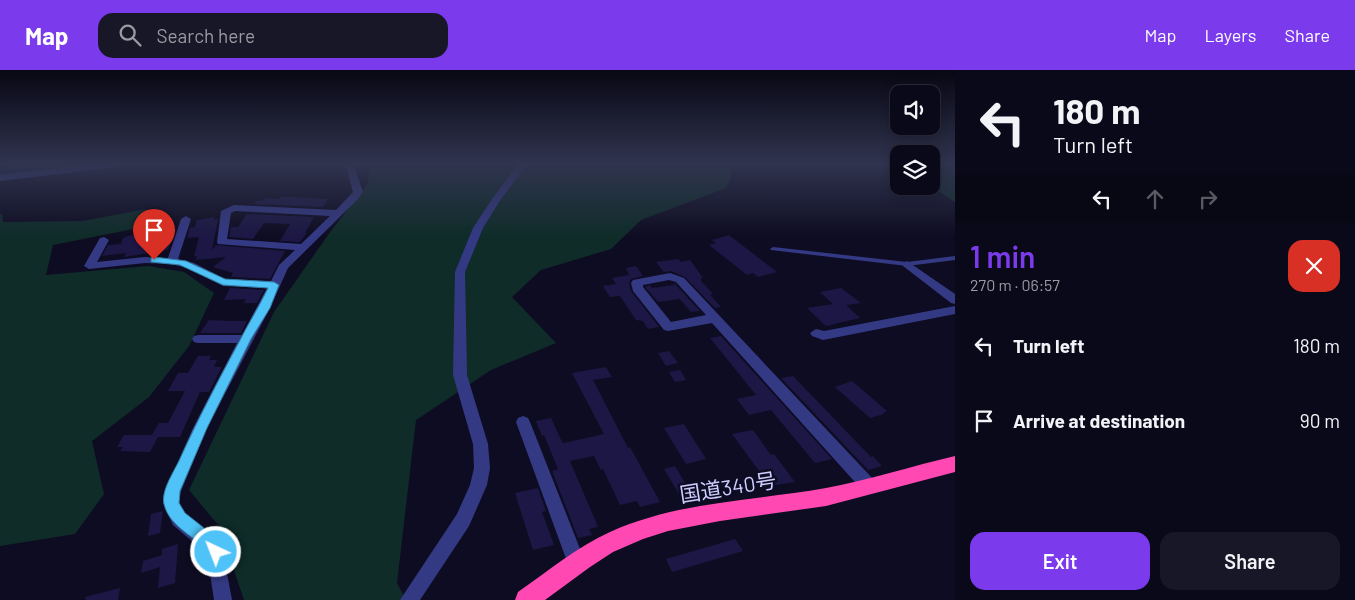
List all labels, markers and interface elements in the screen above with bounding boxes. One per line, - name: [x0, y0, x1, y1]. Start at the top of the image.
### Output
- search box: [98, 13, 448, 58]
- text: Map: [25, 21, 68, 50]
- icon: search: [116, 21, 144, 49]
- text: Search here: [156, 24, 255, 47]
- text: Map: [1144, 24, 1176, 46]
- text: Layers: [1204, 24, 1257, 46]
- text: Share: [1285, 24, 1330, 46]
- map controls: [890, 85, 940, 195]
- button: sound: [890, 85, 940, 135]
- text: 180 m: [1053, 89, 1141, 131]
- icon: left: [970, 90, 1035, 155]
- text: Turn left: [1053, 131, 1133, 157]
- button: layers: [890, 145, 940, 195]
- icon: left: [1088, 185, 1116, 213]
- icon: ahead: [1141, 185, 1169, 213]
- icon: right: [1194, 185, 1222, 213]
- pin: [133, 209, 175, 260]
- icon: arrive: [140, 216, 168, 244]
- text: 1 min: [970, 238, 1035, 274]
- button: close: [1288, 240, 1340, 292]
- text: 270 m · 06:57: [970, 275, 1060, 294]
- icon: left: [970, 332, 998, 360]
- text: Turn left: [1013, 334, 1084, 357]
- text: 180 m: [1293, 334, 1340, 357]
- icon: arrive: [970, 407, 998, 435]
- text: Arrive at destination: [1013, 409, 1185, 432]
- text: 90 m: [1300, 409, 1340, 432]
- street label: 国道340号: [678, 467, 778, 506]
- position arrow: [189, 525, 241, 577]
- button: Exit: [970, 532, 1150, 590]
- button: Share: [1160, 532, 1340, 590]

